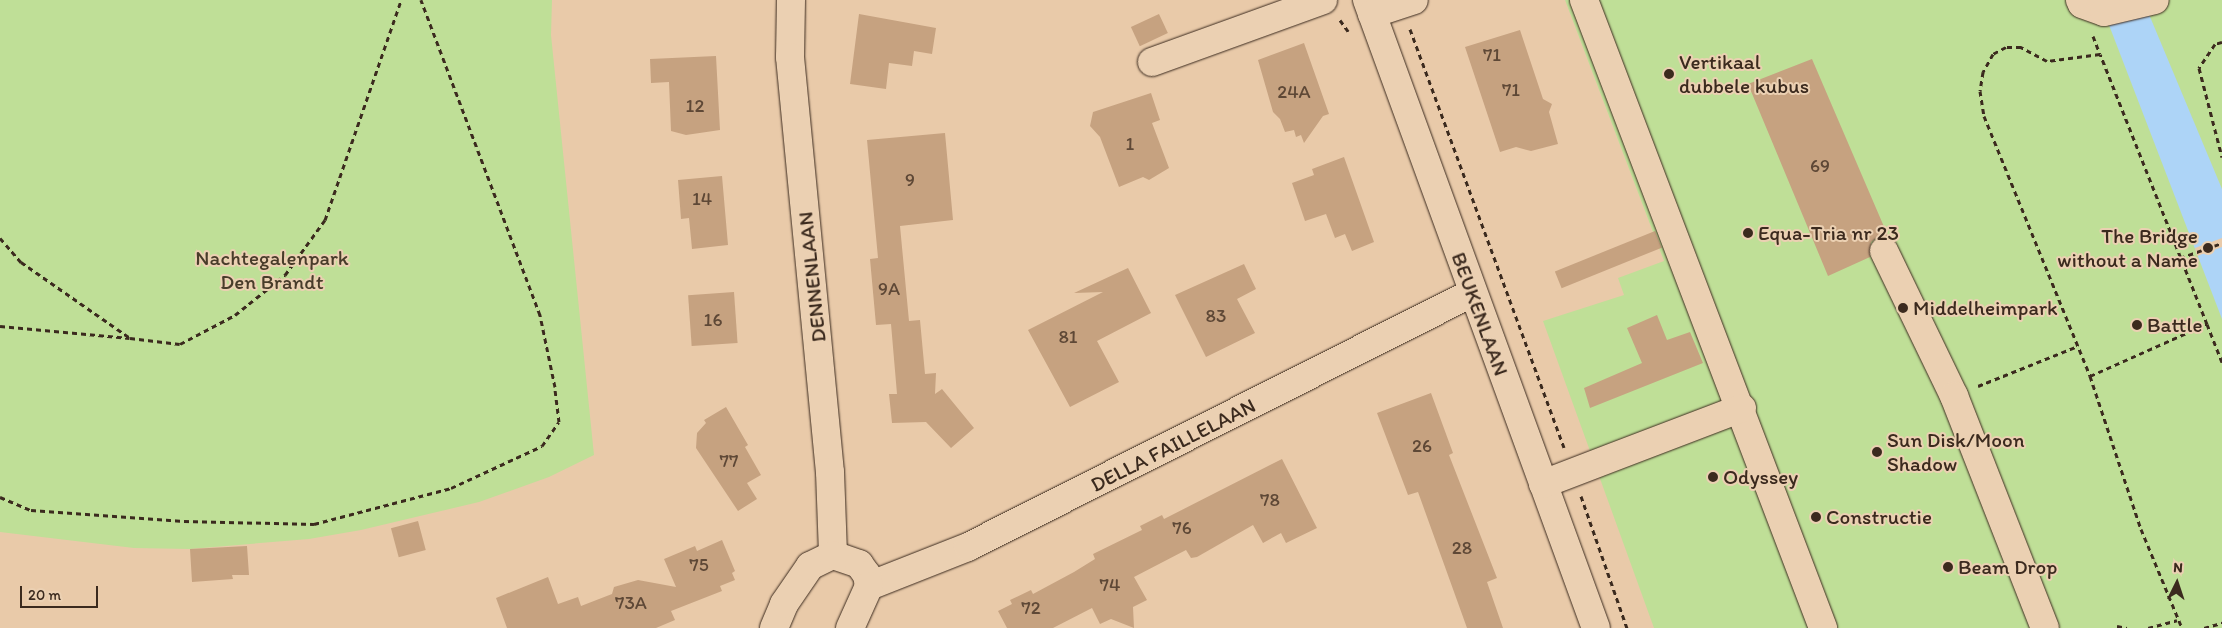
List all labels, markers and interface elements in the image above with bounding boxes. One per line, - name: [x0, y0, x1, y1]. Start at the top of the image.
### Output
- house number: 71: [1483, 44, 1501, 66]
- place label: Vertikaal dubbele kubus: [1679, 49, 1809, 99]
- marker: Vertikaal dubbele kubus: [1663, 68, 1675, 80]
- house number: 71: [1502, 79, 1520, 101]
- house number: 24A: [1277, 81, 1311, 103]
- house number: 12: [686, 95, 704, 117]
- house number: 1: [1126, 133, 1134, 155]
- house number: 69: [1810, 155, 1830, 177]
- house number: 9: [905, 169, 915, 191]
- house number: 14: [692, 188, 712, 210]
- street label: DENNENLAAN: [793, 210, 831, 344]
- place label: Equa-Tria nr 23: [1758, 220, 1898, 246]
- place label: The Bridge without a Name: [2056, 223, 2198, 273]
- marker: Equa-Tria nr 23: [1742, 227, 1754, 239]
- marker: The Bridge without a Name: [2202, 242, 2214, 254]
- park label: Nachtegalenpark Den Brandt: [195, 245, 349, 295]
- street label: BEUKENLAAN: [1446, 249, 1514, 379]
- house number: 9A: [878, 278, 900, 300]
- place label: Middelheimpark: [1913, 295, 2058, 321]
- marker: Middelheimpark: [1897, 302, 1909, 314]
- house number: 83: [1206, 305, 1226, 327]
- house number: 16: [704, 309, 722, 331]
- place label: Battle: [2147, 312, 2202, 338]
- marker: Battle: [2131, 319, 2143, 331]
- house number: 81: [1058, 326, 1078, 348]
- street label: DELLA FAILLELAAN: [1088, 393, 1258, 497]
- place label: Sun Disk/Moon Shadow: [1887, 427, 2025, 477]
- house number: 26: [1412, 435, 1432, 457]
- marker: Sun Disk/Moon Shadow: [1871, 446, 1883, 458]
- house number: 77: [720, 450, 738, 472]
- place label: Odyssey: [1723, 464, 1798, 490]
- marker: Odyssey: [1707, 471, 1719, 483]
- house number: 78: [1260, 489, 1280, 511]
- place label: Constructie: [1826, 504, 1932, 530]
- marker: Constructie: [1810, 511, 1822, 523]
- house number: 76: [1172, 517, 1192, 539]
- house number: 28: [1452, 537, 1472, 559]
- house number: 75: [689, 554, 709, 576]
- place label: Beam Drop: [1958, 554, 2058, 580]
- north arrow: [2152, 558, 2202, 608]
- text: N: [2173, 559, 2183, 576]
- marker: Beam Drop: [1942, 561, 1954, 573]
- house number: 74: [1100, 574, 1120, 596]
- scale bar: [22, 576, 100, 608]
- text: 20 m: [28, 586, 61, 604]
- house number: 73A: [615, 592, 647, 614]
- house number: 72: [1021, 597, 1041, 619]

